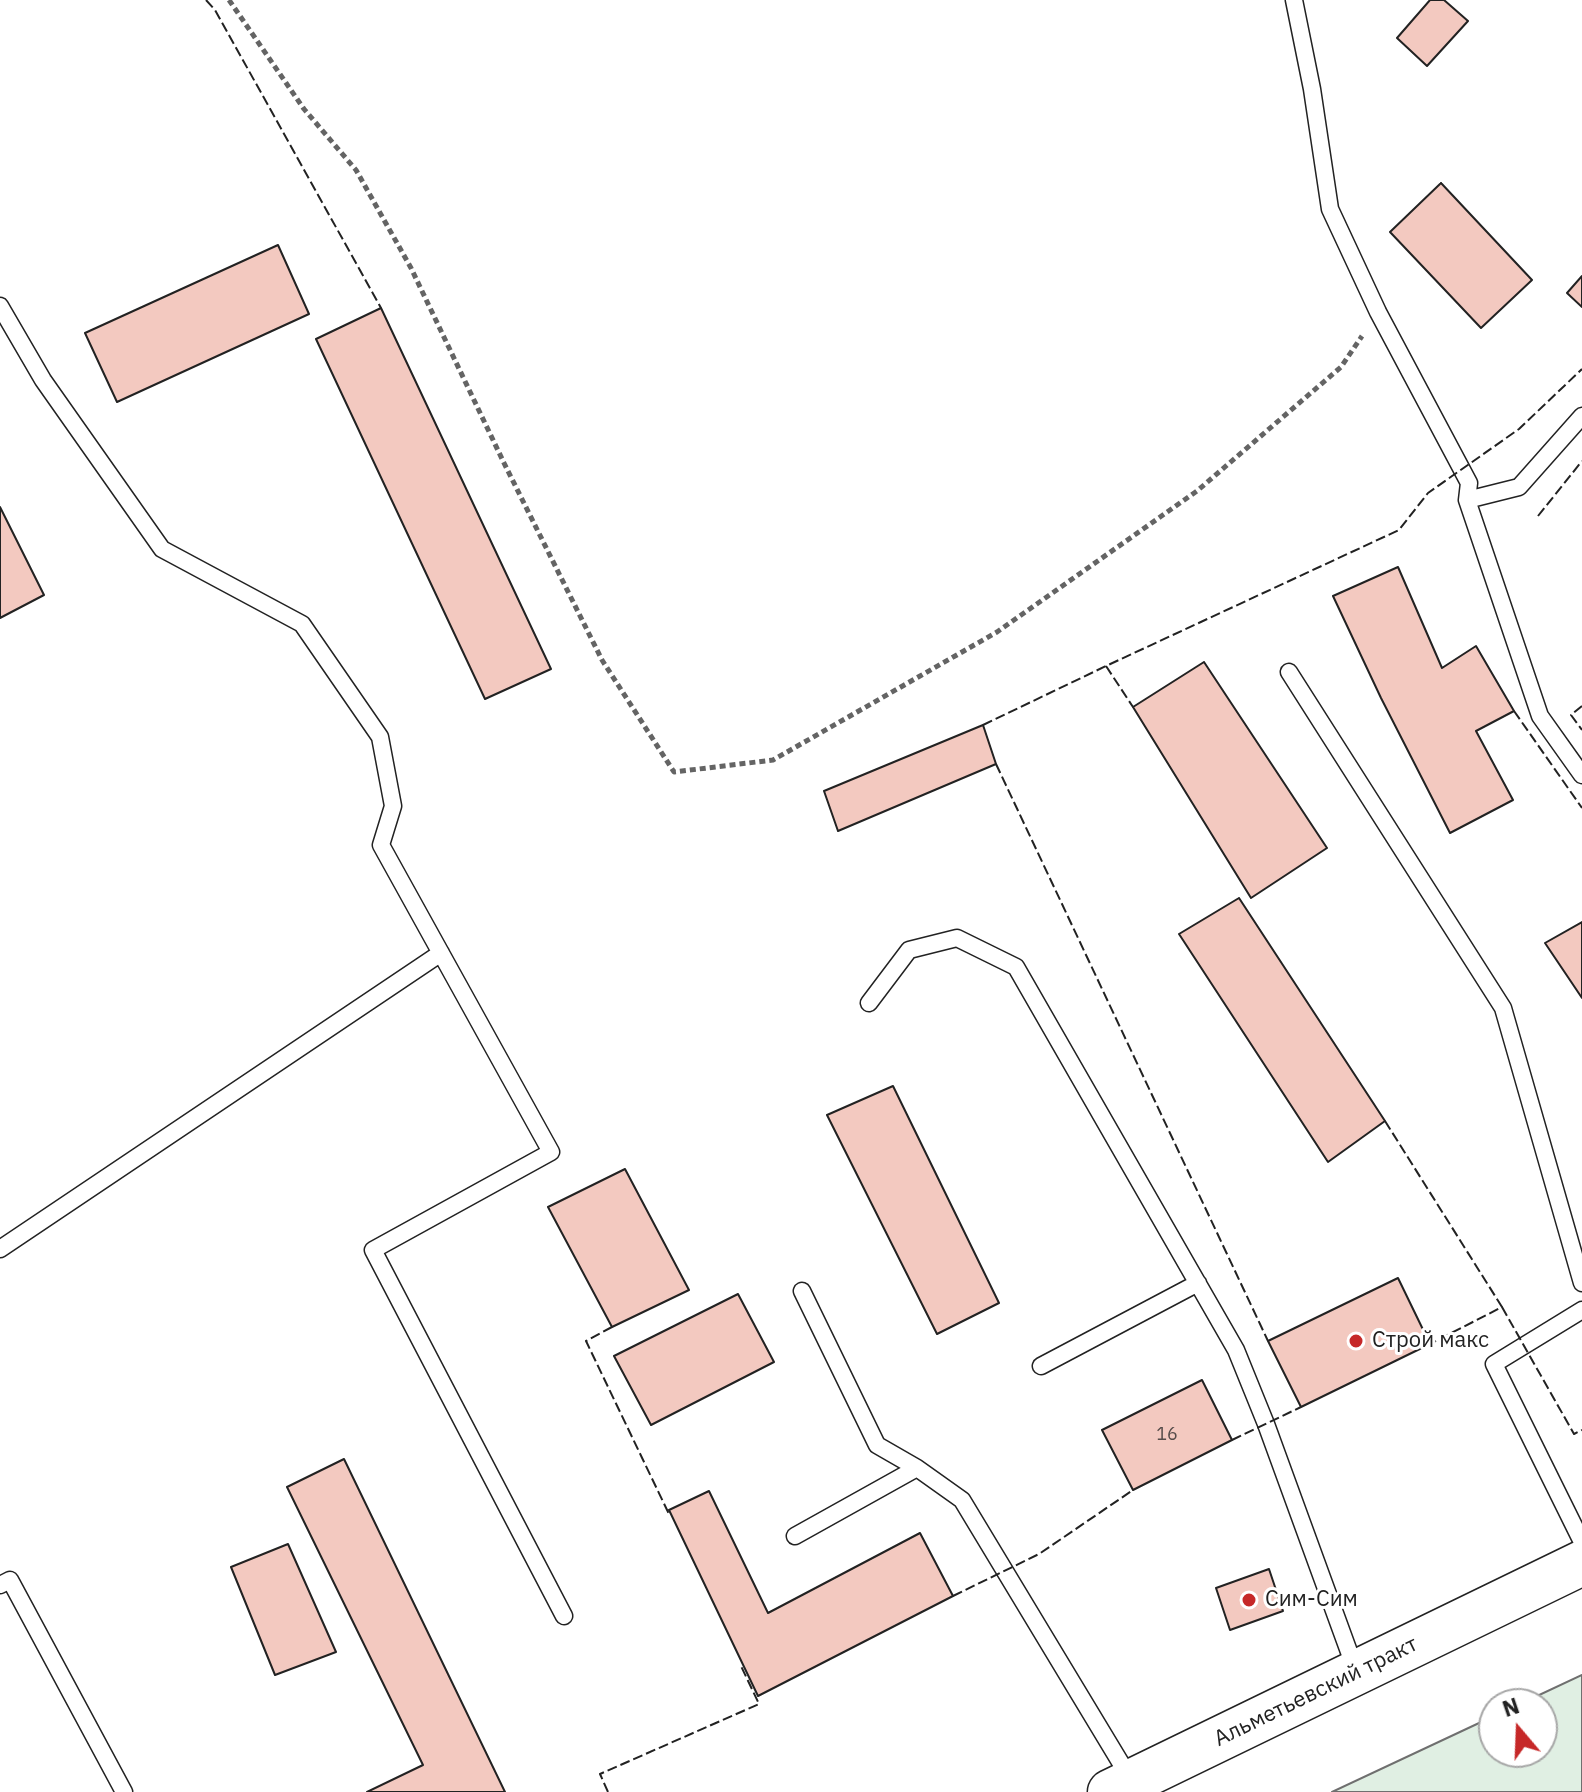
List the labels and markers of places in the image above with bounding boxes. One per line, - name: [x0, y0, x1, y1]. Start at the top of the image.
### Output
- place label: Строй макс: [1372, 1328, 1489, 1354]
- marker: Строй макс: [1347, 1332, 1365, 1350]
- place label: Сим-Сим: [1265, 1587, 1358, 1613]
- marker: Сим-Сим: [1240, 1591, 1258, 1609]

